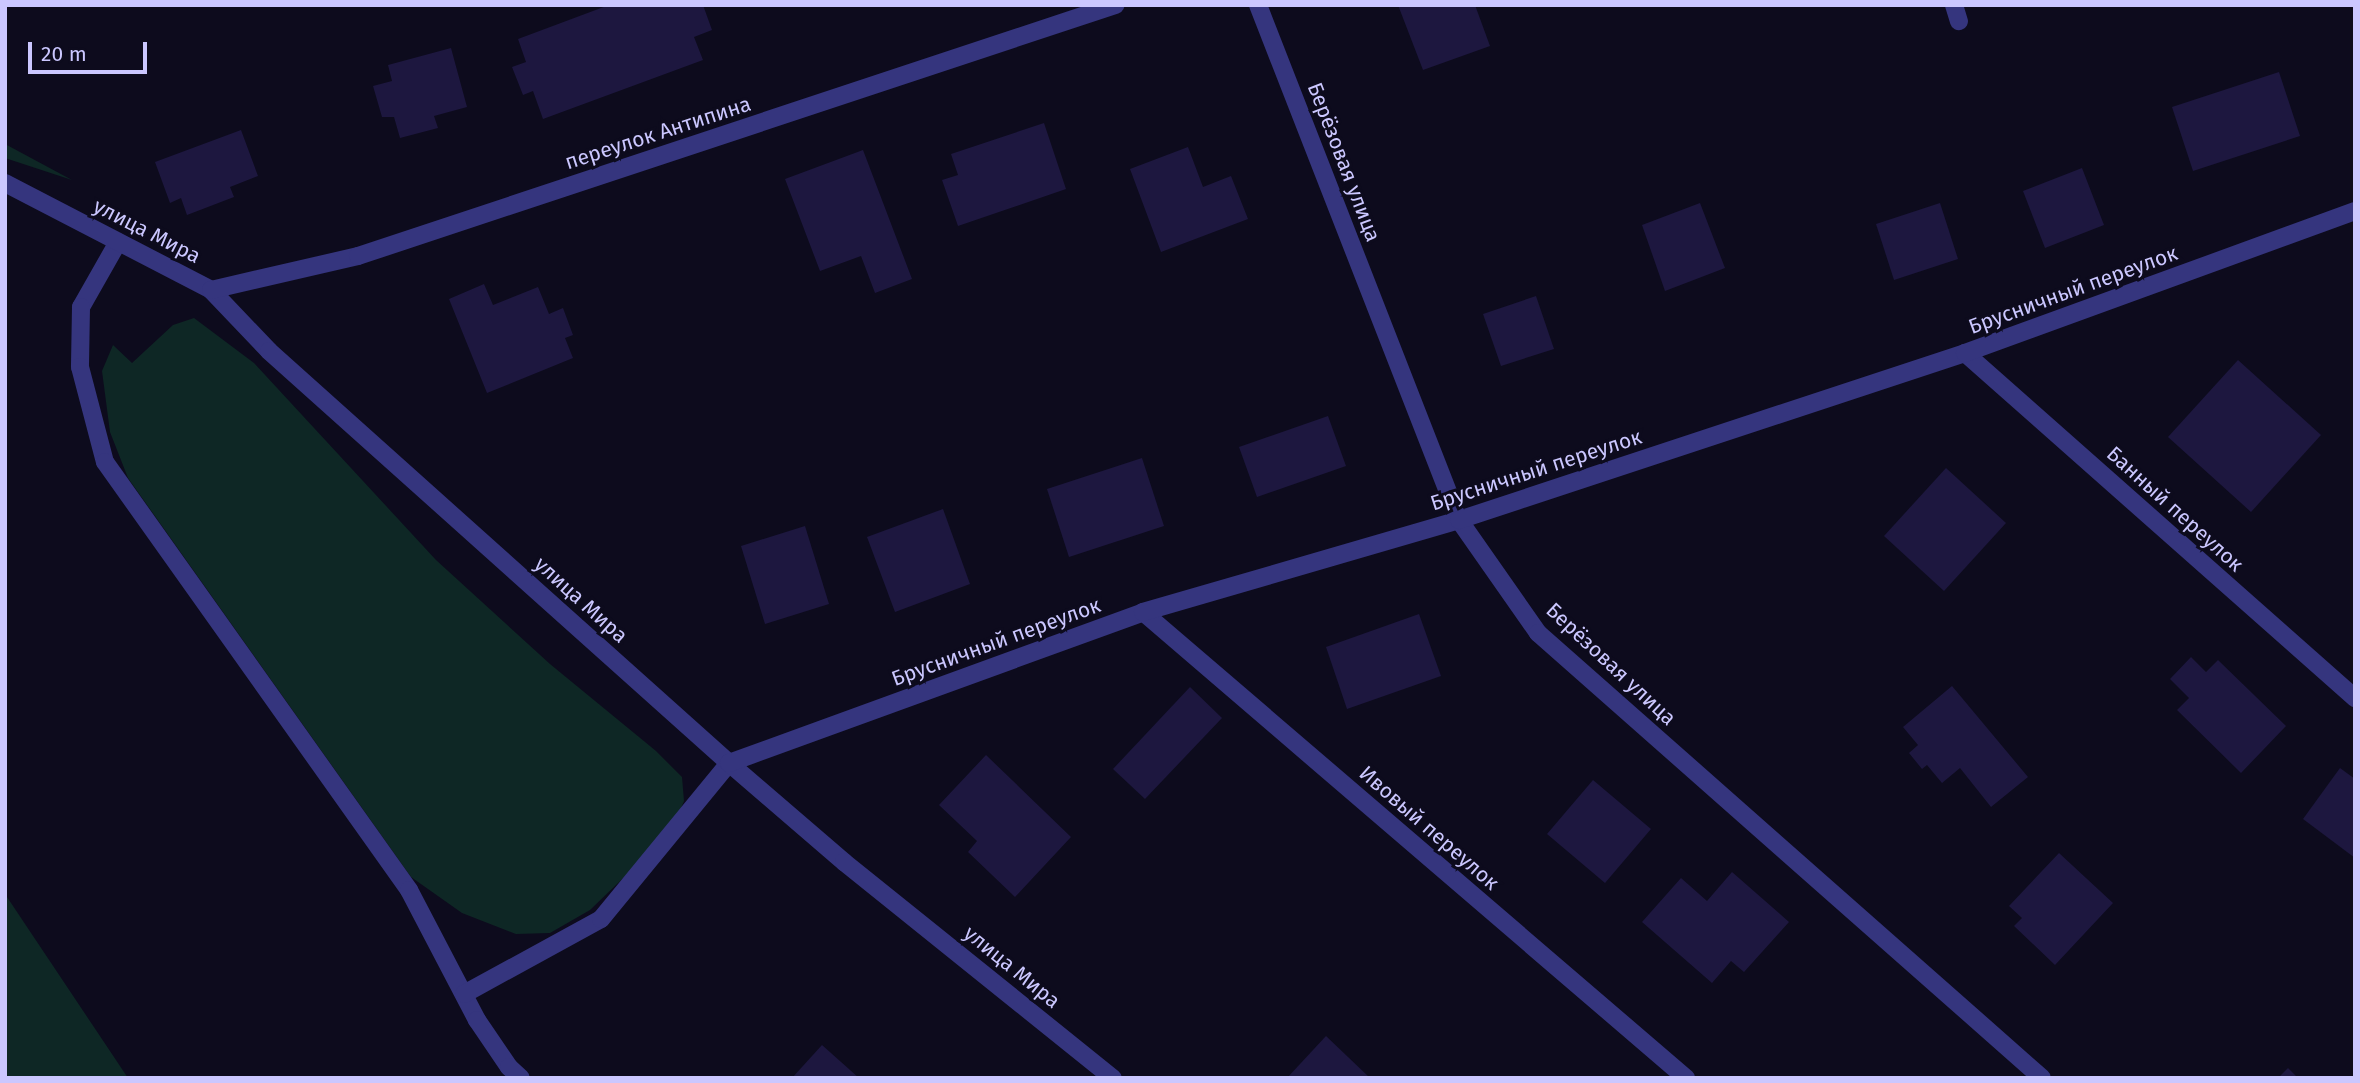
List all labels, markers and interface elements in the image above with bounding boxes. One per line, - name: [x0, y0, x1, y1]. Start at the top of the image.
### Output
- scale bar: [32, 28, 150, 72]
- text: 20 m: [41, 41, 87, 67]
- street label: Берёзовая улица: [1302, 79, 1386, 245]
- street label: переулок Антипина: [562, 91, 754, 175]
- street label: улица Мира: [89, 193, 205, 269]
- street label: Брусничный переулок: [1965, 240, 2181, 340]
- street label: Брусничный переулок: [1427, 424, 1645, 516]
- street label: Банный переулок: [2102, 441, 2248, 577]
- street label: улица Мира: [529, 552, 633, 648]
- street label: Брусничный переулок: [888, 592, 1104, 692]
- street label: Берёзовая улица: [1541, 597, 1681, 731]
- street label: Ивовый переулок: [1354, 760, 1504, 896]
- street label: улица Мира: [959, 920, 1065, 1014]

